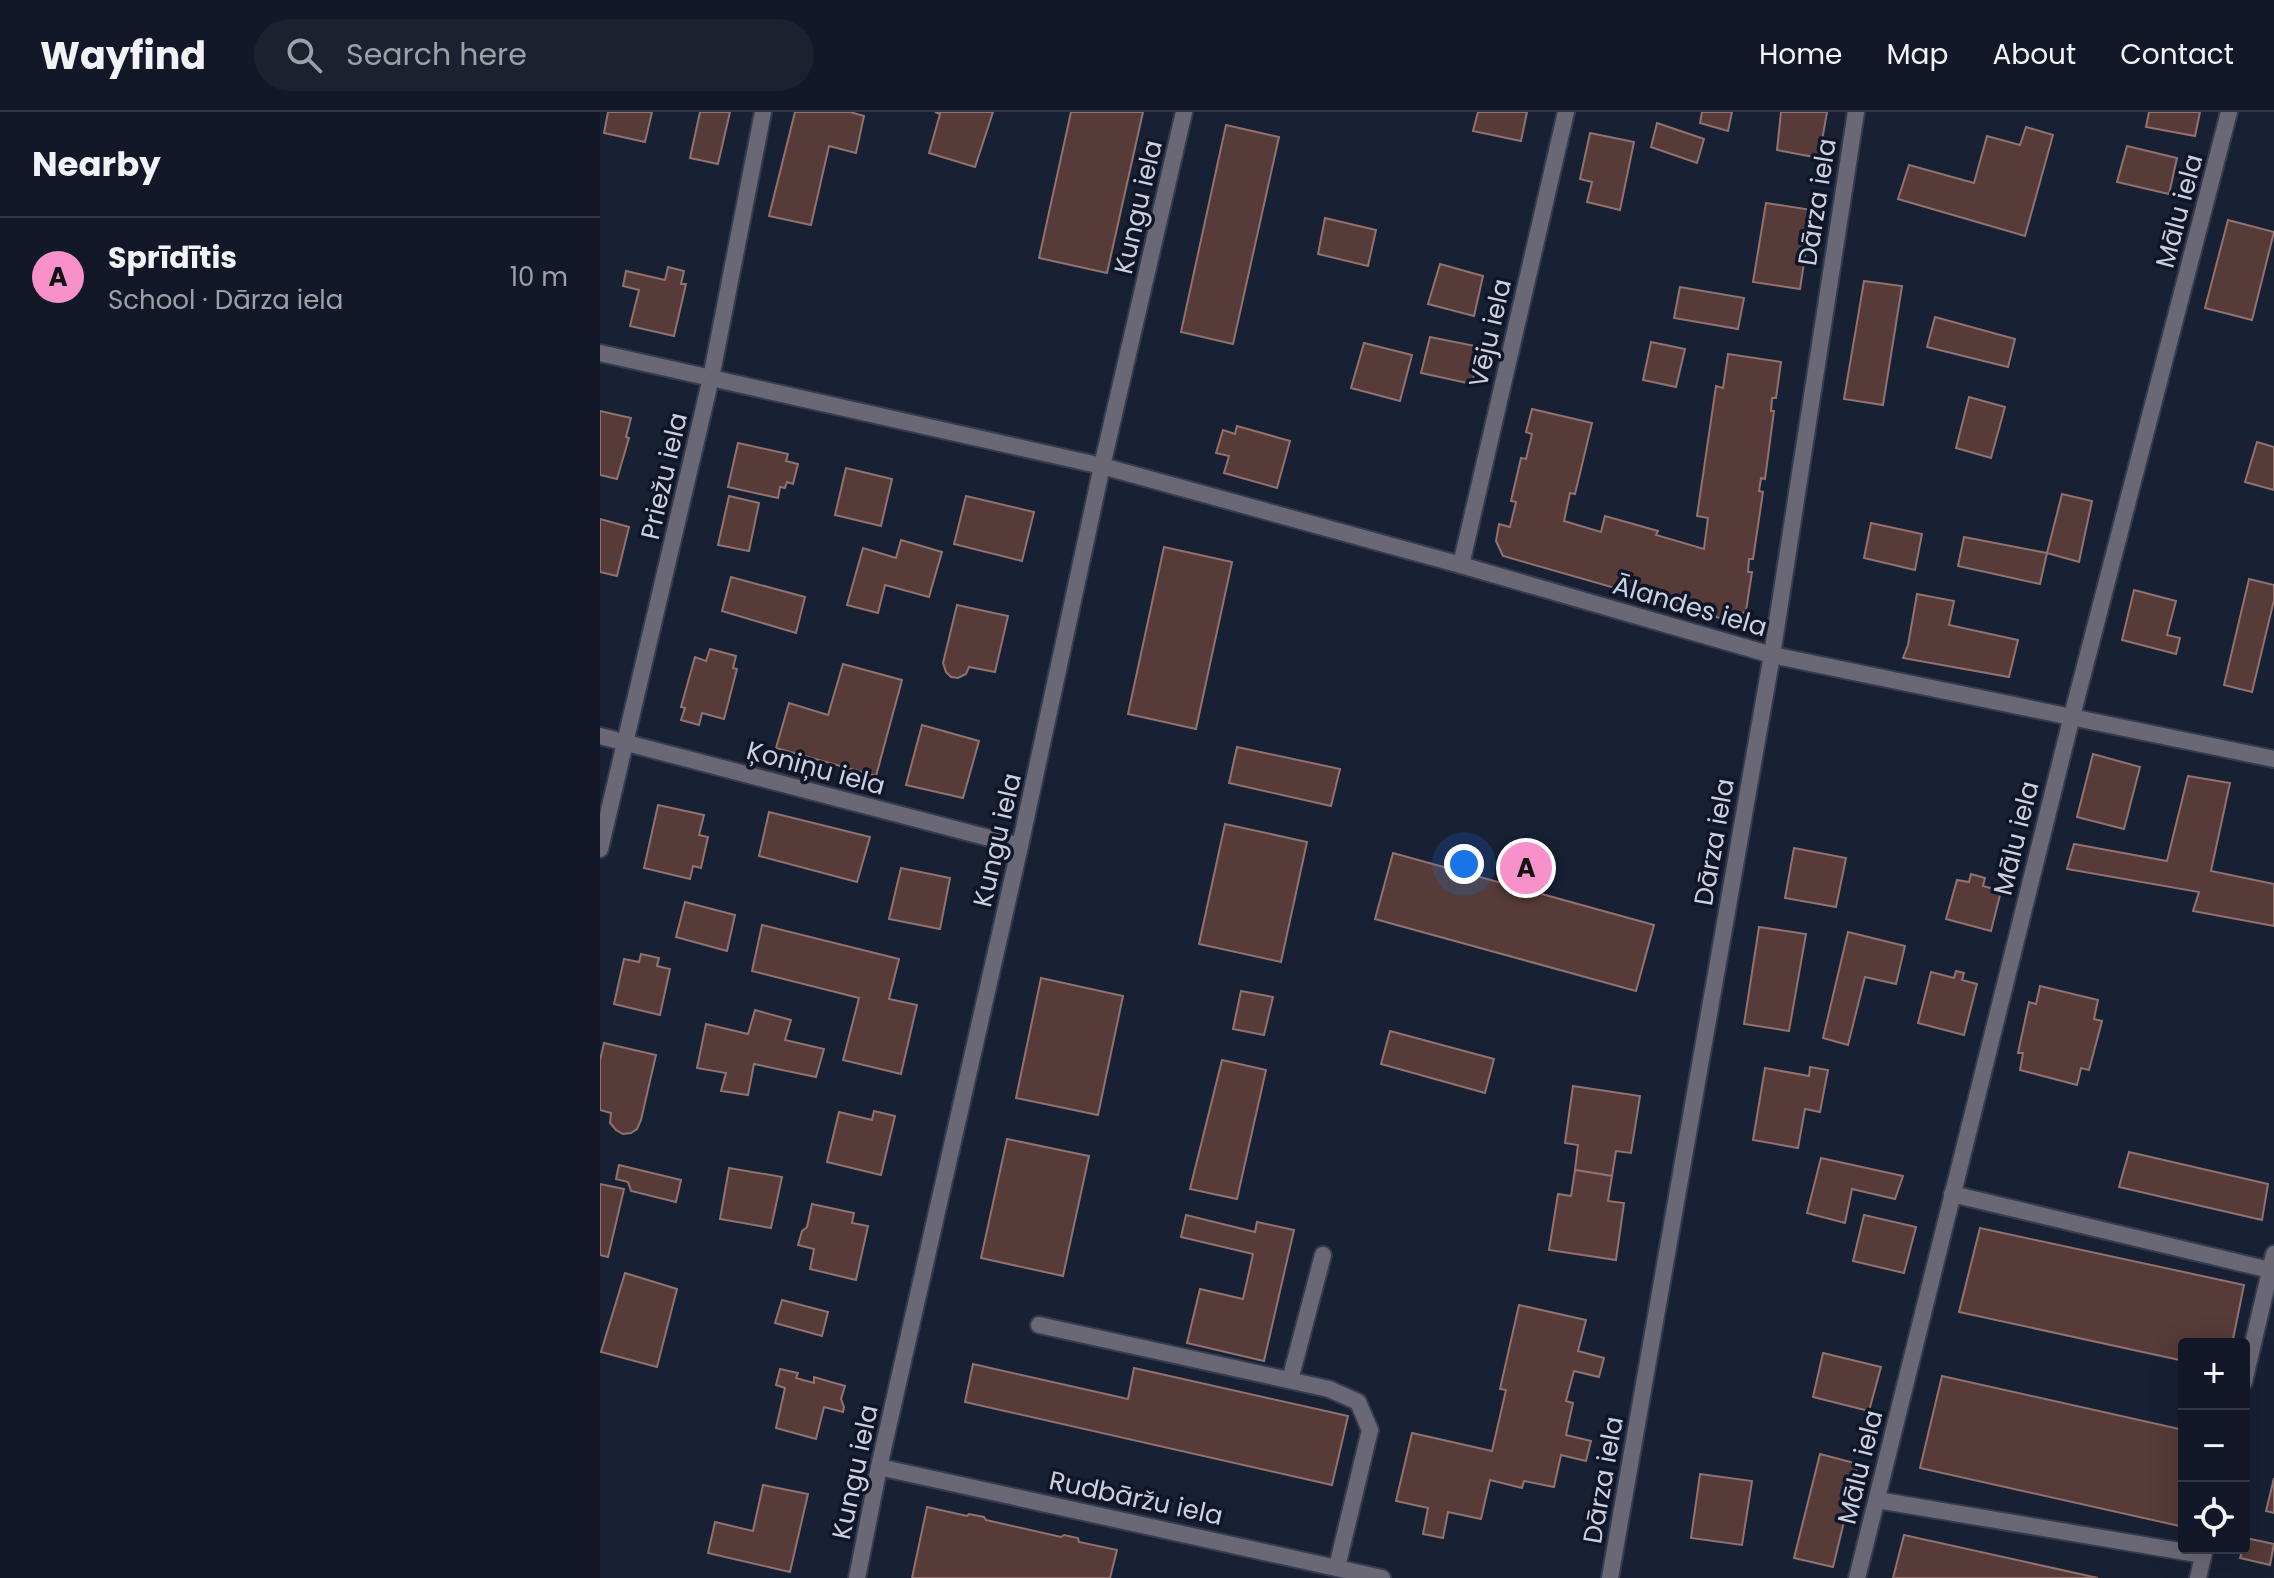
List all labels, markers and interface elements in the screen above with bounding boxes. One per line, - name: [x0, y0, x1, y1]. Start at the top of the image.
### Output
- search box: [254, 19, 814, 91]
- text: Wayfind: [40, 29, 206, 82]
- icon: search: [282, 33, 326, 77]
- text: Search here: [346, 33, 527, 76]
- text: Home: [1759, 35, 1842, 74]
- text: Map: [1886, 35, 1948, 74]
- text: About: [1992, 35, 2076, 74]
- text: Contact: [2120, 35, 2234, 74]
- street label: Kungu iela: [1105, 136, 1171, 278]
- street label: Dārza iela: [1789, 136, 1845, 268]
- text: Nearby: [32, 140, 161, 188]
- street label: Mālu iela: [2147, 150, 2211, 272]
- text: Sprīdītis: [108, 236, 237, 279]
- text: A: [48, 259, 68, 295]
- text: 10 m: [510, 259, 568, 295]
- street label: Vēju iela: [1460, 275, 1520, 391]
- text: School · Dārza iela: [108, 282, 343, 318]
- street label: Priežu iela: [632, 409, 696, 543]
- street label: Ālandes iela: [1609, 567, 1771, 645]
- street label: Ķoniņu iela: [743, 732, 889, 804]
- street label: Kungu iela: [964, 769, 1030, 911]
- street label: Dārza iela: [1685, 776, 1743, 908]
- street label: Mālu iela: [1984, 777, 2048, 899]
- pin: A: [1500, 838, 1552, 898]
- your location: [1444, 844, 1484, 884]
- map controls: [2178, 1338, 2250, 1554]
- button: +: [2178, 1338, 2250, 1410]
- street label: Kungu iela: [823, 1401, 887, 1543]
- street label: Mālu iela: [1828, 1406, 1892, 1528]
- button: −: [2178, 1410, 2250, 1482]
- street label: Dārza iela: [1574, 1414, 1632, 1546]
- street label: Rudbāržu iela: [1046, 1462, 1226, 1534]
- button: locate: [2178, 1482, 2250, 1554]

